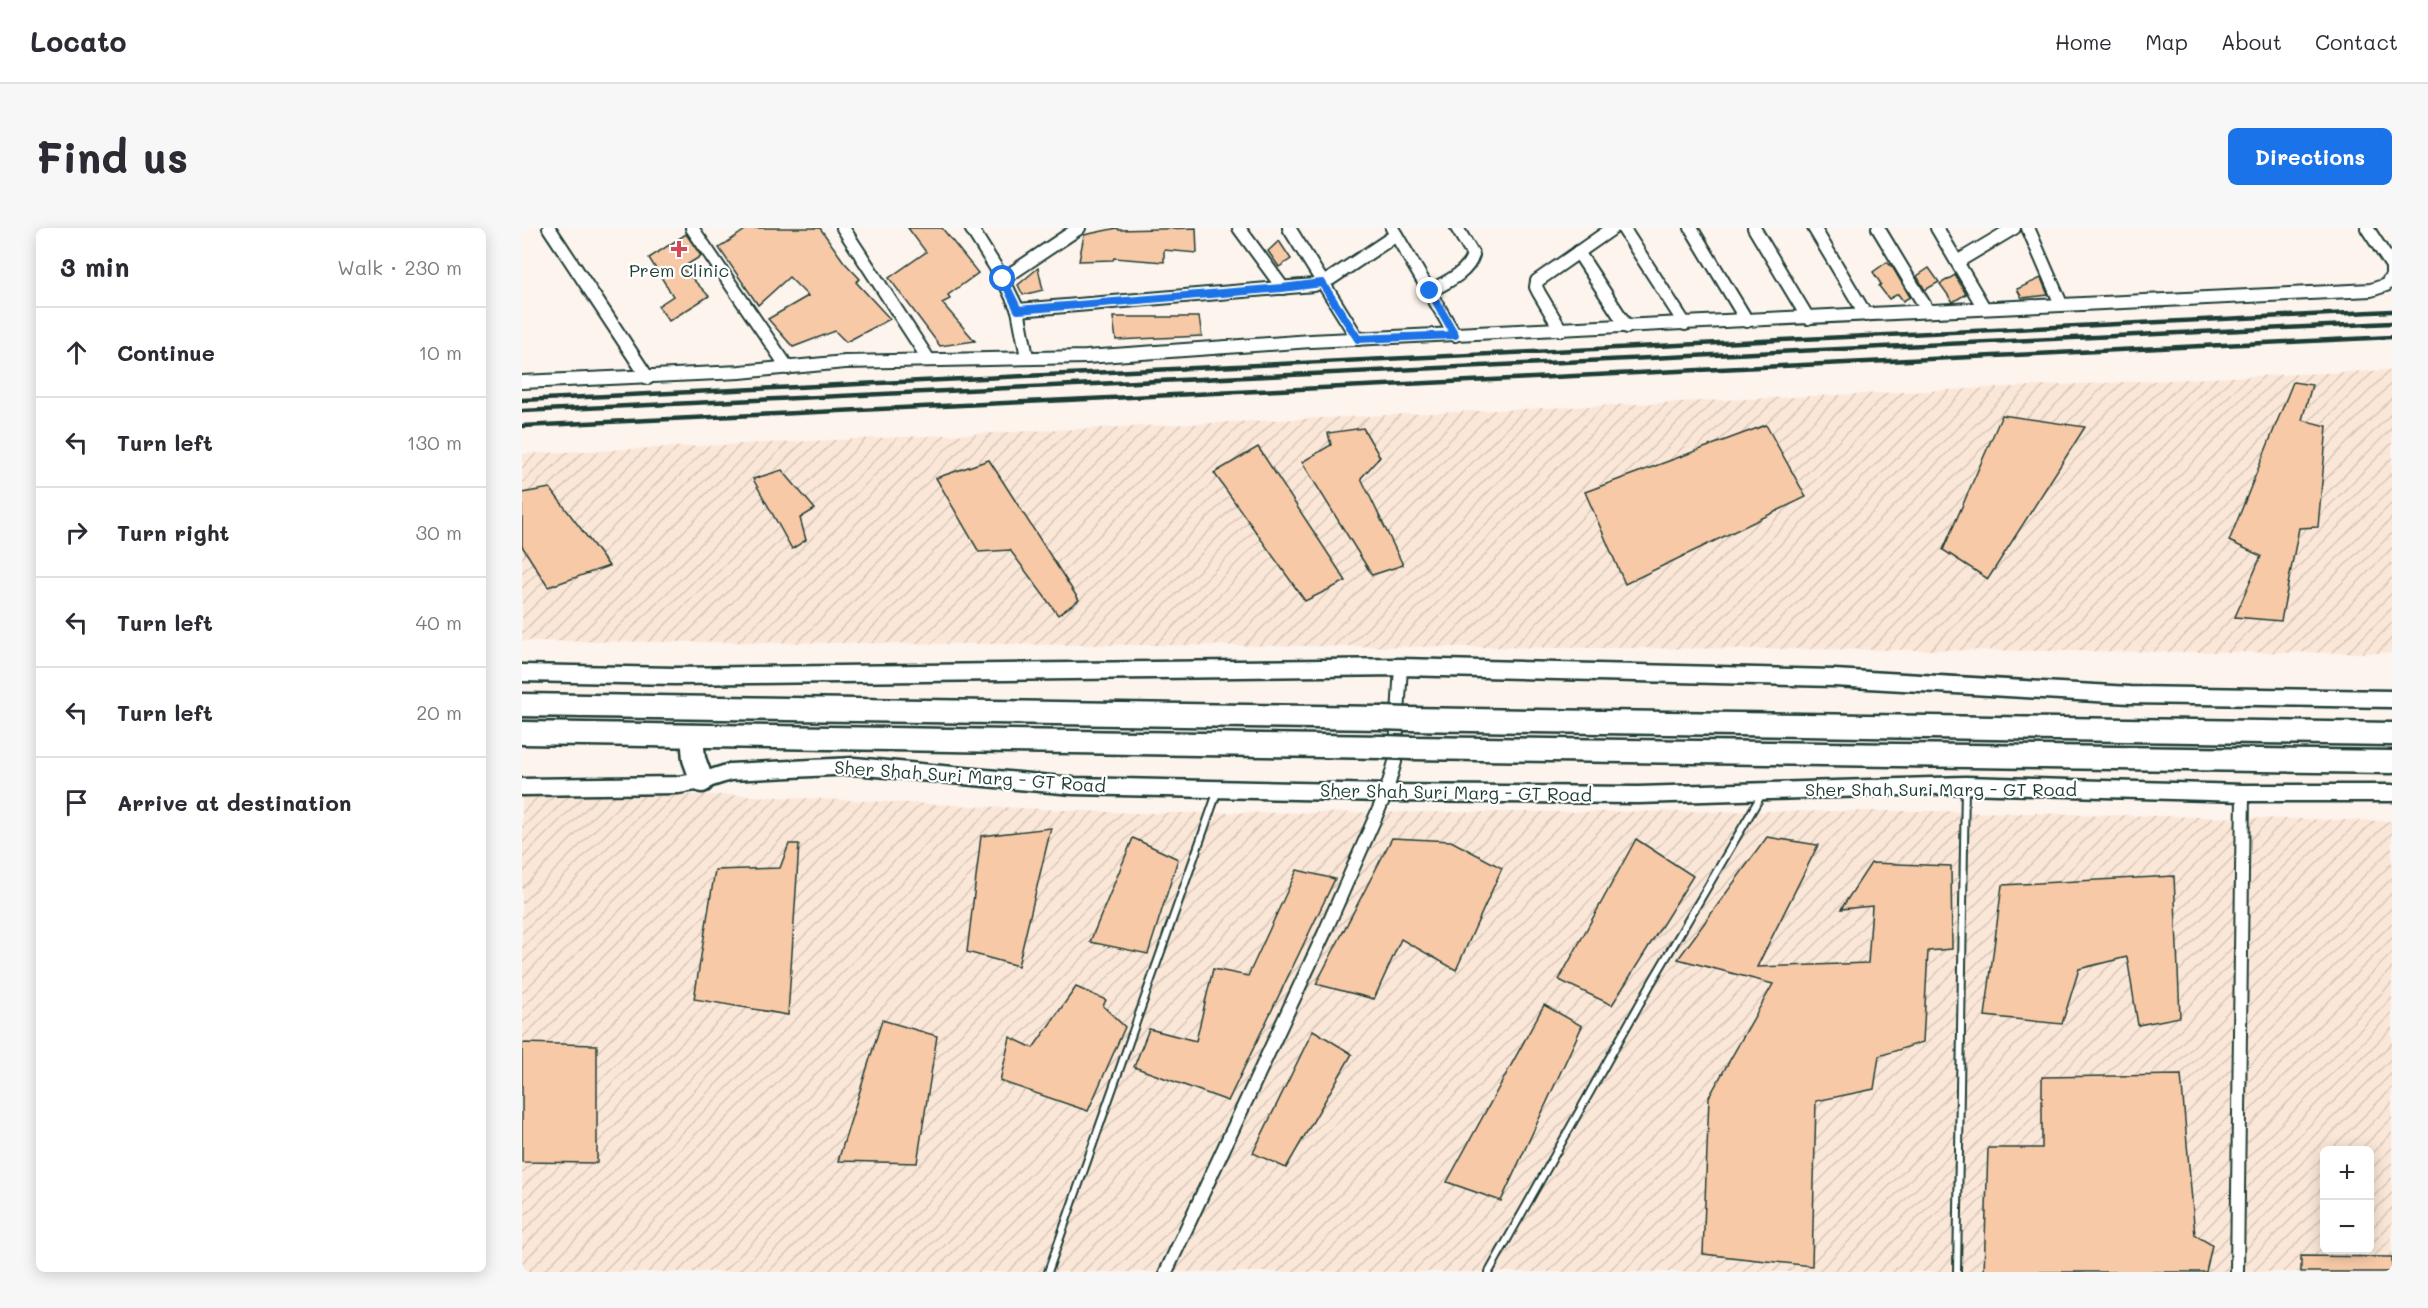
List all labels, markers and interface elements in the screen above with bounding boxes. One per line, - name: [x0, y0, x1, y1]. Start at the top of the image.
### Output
- text: Locato: [30, 23, 127, 59]
- text: Home: [2055, 28, 2112, 55]
- text: Map: [2145, 28, 2188, 55]
- text: About: [2221, 28, 2282, 55]
- text: Contact: [2315, 28, 2398, 55]
- button: Directions: [2228, 128, 2392, 185]
- text: Find us: [36, 129, 188, 184]
- marker: Prem Clinic: [670, 240, 688, 258]
- text: 3 min: [60, 250, 129, 284]
- text: Walk · 230 m: [337, 254, 462, 280]
- place label: Prem Clinic: [629, 258, 729, 282]
- route start: [989, 265, 1015, 291]
- route end: [1416, 277, 1442, 303]
- icon: ahead: [60, 336, 93, 369]
- text: Continue: [117, 338, 215, 367]
- text: 10 m: [418, 339, 462, 365]
- icon: left: [60, 426, 93, 459]
- text: Turn left: [117, 428, 213, 457]
- text: 130 m: [407, 429, 462, 455]
- icon: right: [60, 516, 93, 549]
- text: Turn right: [117, 518, 229, 547]
- text: 30 m: [416, 519, 462, 545]
- icon: left: [60, 606, 93, 639]
- text: Turn left: [117, 608, 213, 637]
- text: 40 m: [416, 609, 462, 635]
- icon: left: [60, 696, 93, 729]
- text: Turn left: [117, 698, 213, 727]
- text: 20 m: [416, 699, 462, 725]
- street label: Sher Shah Suri Marg - GT Road: [834, 755, 1107, 797]
- street label: Sher Shah Suri Marg - GT Road: [1805, 777, 2077, 801]
- street label: Sher Shah Suri Marg - GT Road: [1320, 778, 1592, 806]
- icon: arrive: [60, 786, 93, 819]
- text: Arrive at destination: [117, 788, 352, 817]
- map controls: [2320, 1146, 2374, 1254]
- button: +: [2320, 1146, 2374, 1200]
- button: −: [2320, 1200, 2374, 1254]

